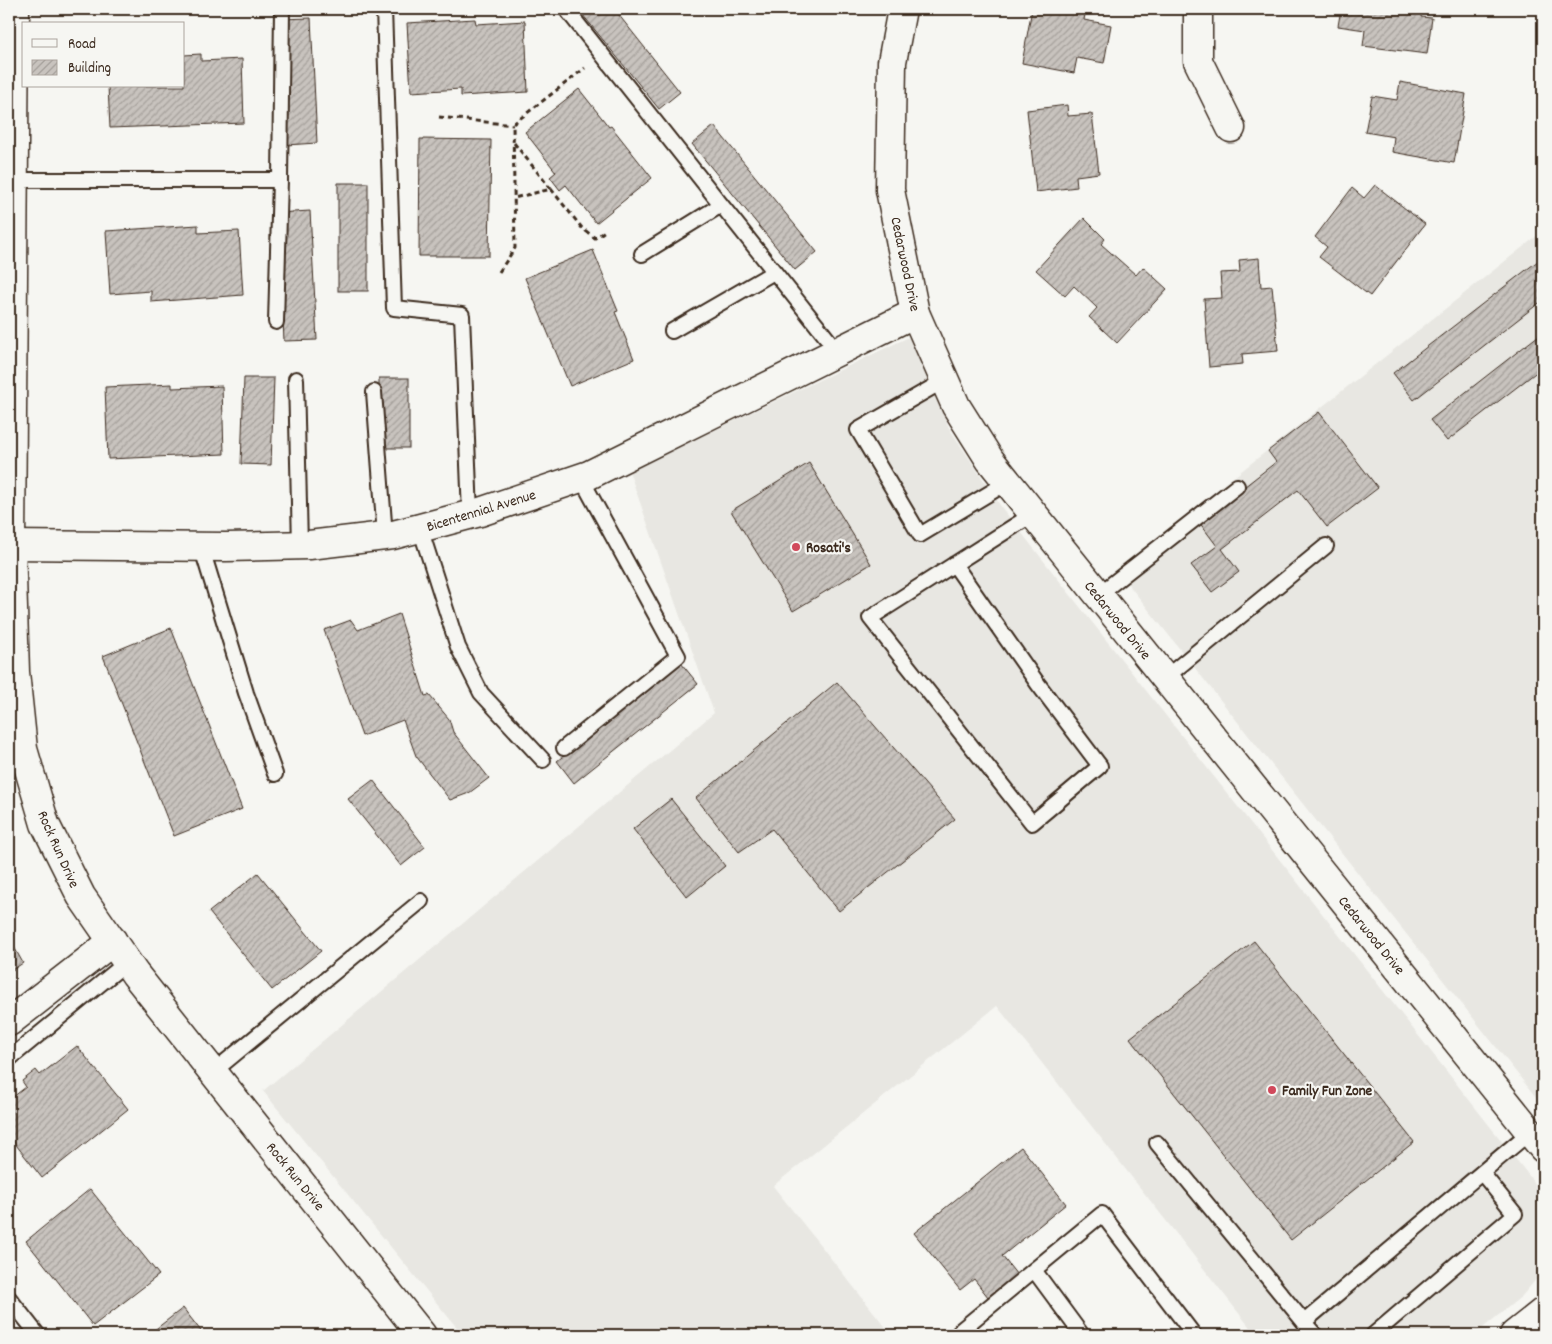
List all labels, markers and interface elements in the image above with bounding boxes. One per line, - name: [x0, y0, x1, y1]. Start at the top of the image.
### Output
- legend: [22, 22, 185, 88]
- text: Road: [68, 34, 96, 56]
- text: Building: [68, 58, 111, 80]
- street label: Cedarwood Drive: [883, 215, 925, 314]
- street label: Bicentennial Avenue: [424, 485, 539, 539]
- place label: Rosati's: [806, 538, 851, 560]
- marker: Rosati's: [790, 541, 802, 553]
- street label: Cedarwood Drive: [1078, 577, 1155, 666]
- street label: Rock Run Drive: [30, 808, 84, 892]
- street label: Cedarwood Drive: [1332, 892, 1409, 981]
- place label: Family Fun Zone: [1282, 1081, 1373, 1103]
- marker: Family Fun Zone: [1266, 1084, 1278, 1096]
- street label: Rock Run Drive: [260, 1138, 329, 1217]

